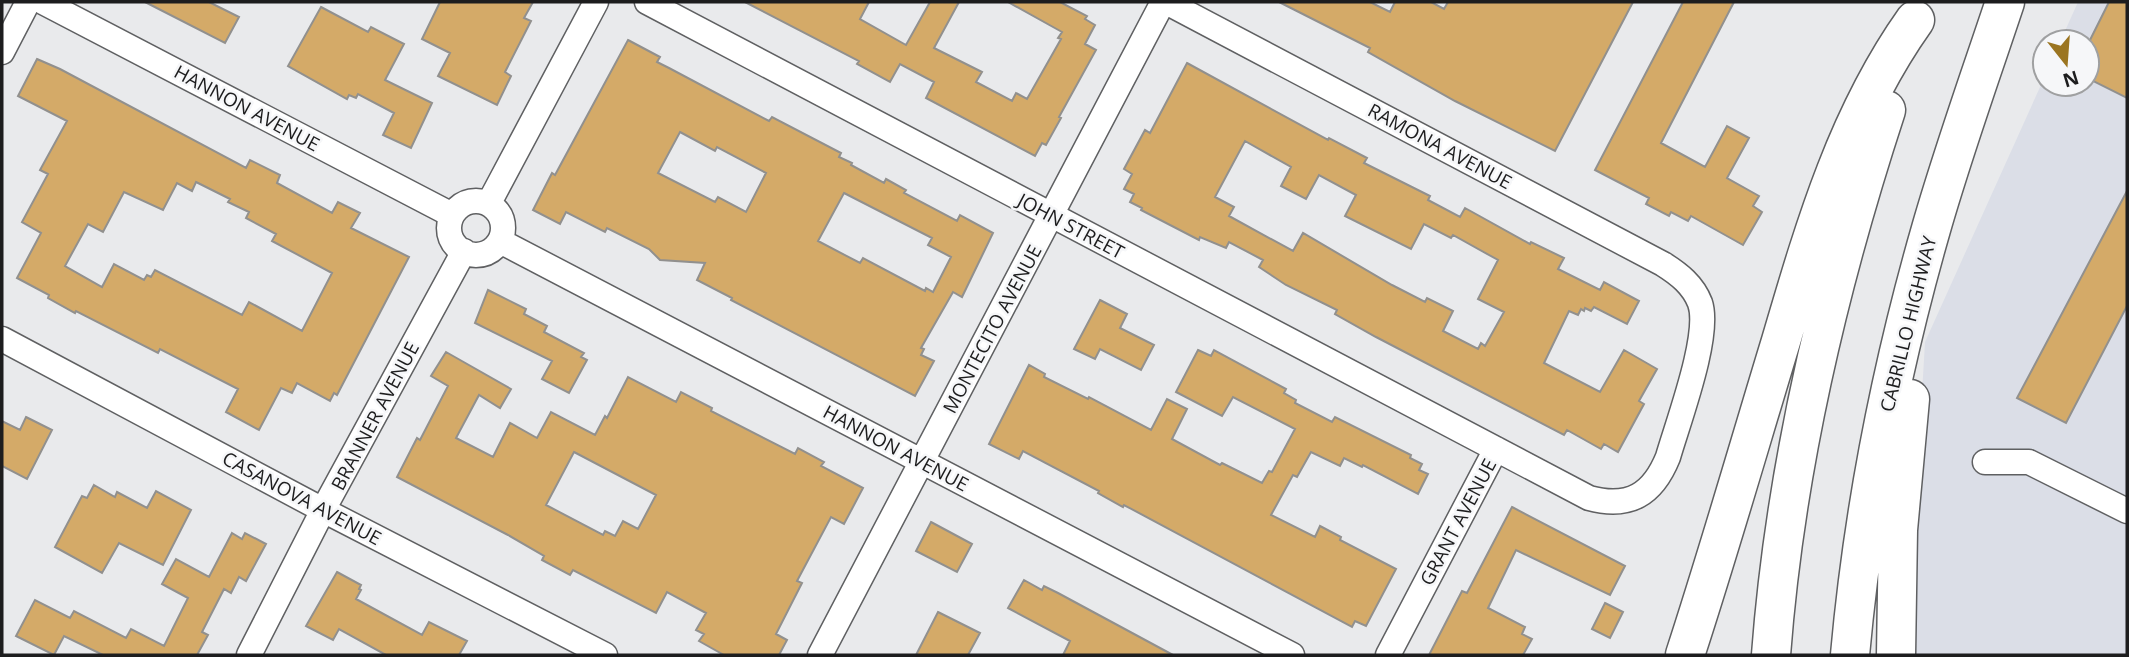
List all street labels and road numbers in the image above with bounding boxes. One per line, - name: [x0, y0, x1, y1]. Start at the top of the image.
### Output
- street label: HANNON AVENUE: [170, 59, 324, 157]
- street label: RAMONA AVENUE: [1363, 97, 1517, 195]
- street label: JOHN STREET: [1011, 186, 1129, 265]
- street label: CABRILLO HIGHWAY: [1874, 233, 1942, 415]
- street label: MONTECITO AVENUE: [937, 240, 1047, 418]
- street label: BRANNER AVENUE: [325, 337, 425, 495]
- street label: HANNON AVENUE: [819, 399, 973, 497]
- street label: CASANOVA AVENUE: [218, 445, 386, 551]
- street label: GRANT AVENUE: [1414, 454, 1502, 590]

